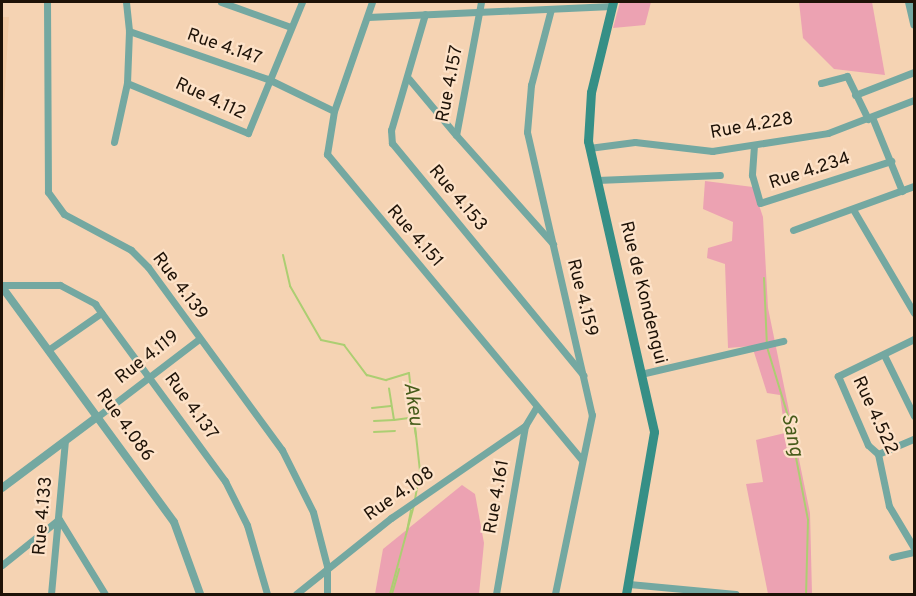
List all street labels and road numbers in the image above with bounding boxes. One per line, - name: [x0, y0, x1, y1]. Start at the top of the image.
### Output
- street label: Rue 4.147: [184, 25, 264, 71]
- street label: Rue 4.157: [433, 44, 469, 124]
- street label: Rue 4.112: [171, 74, 249, 126]
- street label: Rue 4.228: [709, 109, 795, 145]
- street label: Rue 4.234: [767, 149, 853, 195]
- street label: Rue 4.153: [423, 162, 491, 236]
- street label: Rue 4.151: [381, 201, 447, 273]
- street label: Rue de Kondengui: [614, 219, 670, 367]
- street label: Rue 4.139: [147, 249, 211, 325]
- street label: Rue 4.159: [561, 257, 601, 339]
- street label: Rue 4.119: [112, 326, 184, 390]
- street label: Rue 4.137: [158, 369, 222, 445]
- street label: Rue 4.522: [846, 373, 902, 459]
- street label: Rue 4.086: [91, 386, 157, 466]
- street label: Rue 4.161: [481, 458, 515, 536]
- street label: Rue 4.108: [361, 463, 439, 527]
- street label: Rue 4.133: [30, 476, 58, 556]

